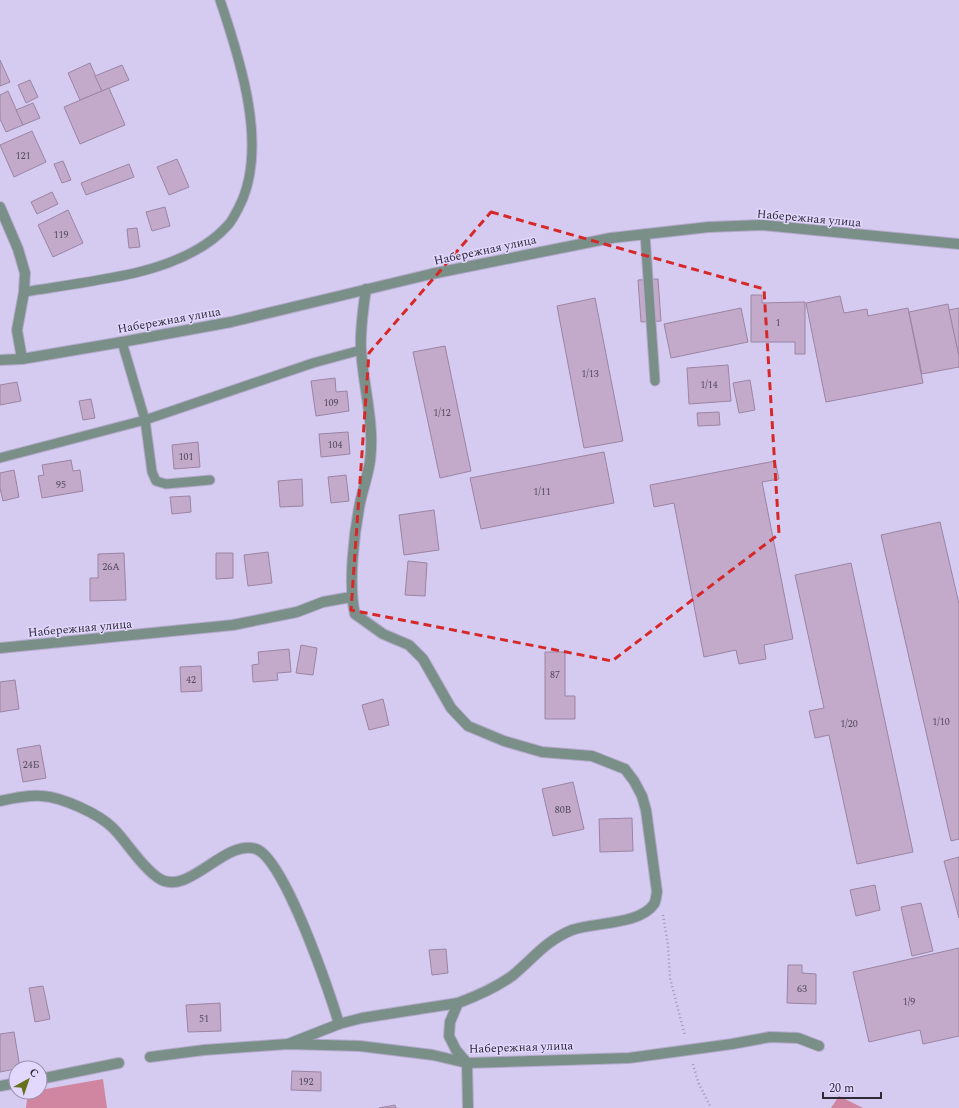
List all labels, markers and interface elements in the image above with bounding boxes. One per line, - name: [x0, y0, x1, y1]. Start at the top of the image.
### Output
- house number: 121: [16, 148, 31, 164]
- street label: Набережная улица: [756, 204, 862, 233]
- house number: 119: [54, 227, 69, 243]
- street label: Набережная улица: [432, 230, 538, 271]
- street label: Набережная улица: [116, 302, 222, 339]
- house number: 1: [776, 315, 781, 331]
- house number: 1/13: [581, 366, 599, 382]
- house number: 1/14: [700, 377, 718, 393]
- house number: 109: [324, 395, 339, 411]
- house number: 1/12: [433, 405, 451, 421]
- house number: 104: [328, 437, 343, 453]
- house number: 101: [179, 449, 194, 465]
- house number: 95: [56, 477, 66, 493]
- house number: 1/11: [533, 484, 551, 500]
- house number: 26А: [102, 559, 120, 575]
- street label: Набережная улица: [27, 614, 133, 643]
- house number: 87: [550, 667, 560, 683]
- house number: 42: [186, 672, 196, 688]
- house number: 1/10: [932, 714, 950, 730]
- house number: 1/20: [840, 716, 858, 732]
- house number: 24Б: [23, 757, 40, 773]
- house number: 80В: [555, 802, 572, 818]
- house number: 63: [797, 981, 807, 997]
- house number: 1/9: [903, 994, 915, 1010]
- house number: 51: [199, 1011, 209, 1027]
- street label: Набережная улица: [468, 1036, 574, 1059]
- north arrow: [8, 1060, 48, 1100]
- text: С: [26, 1064, 43, 1082]
- house number: 192: [299, 1074, 314, 1090]
- scale bar: [823, 1074, 881, 1100]
- text: 20 m: [829, 1079, 854, 1098]

